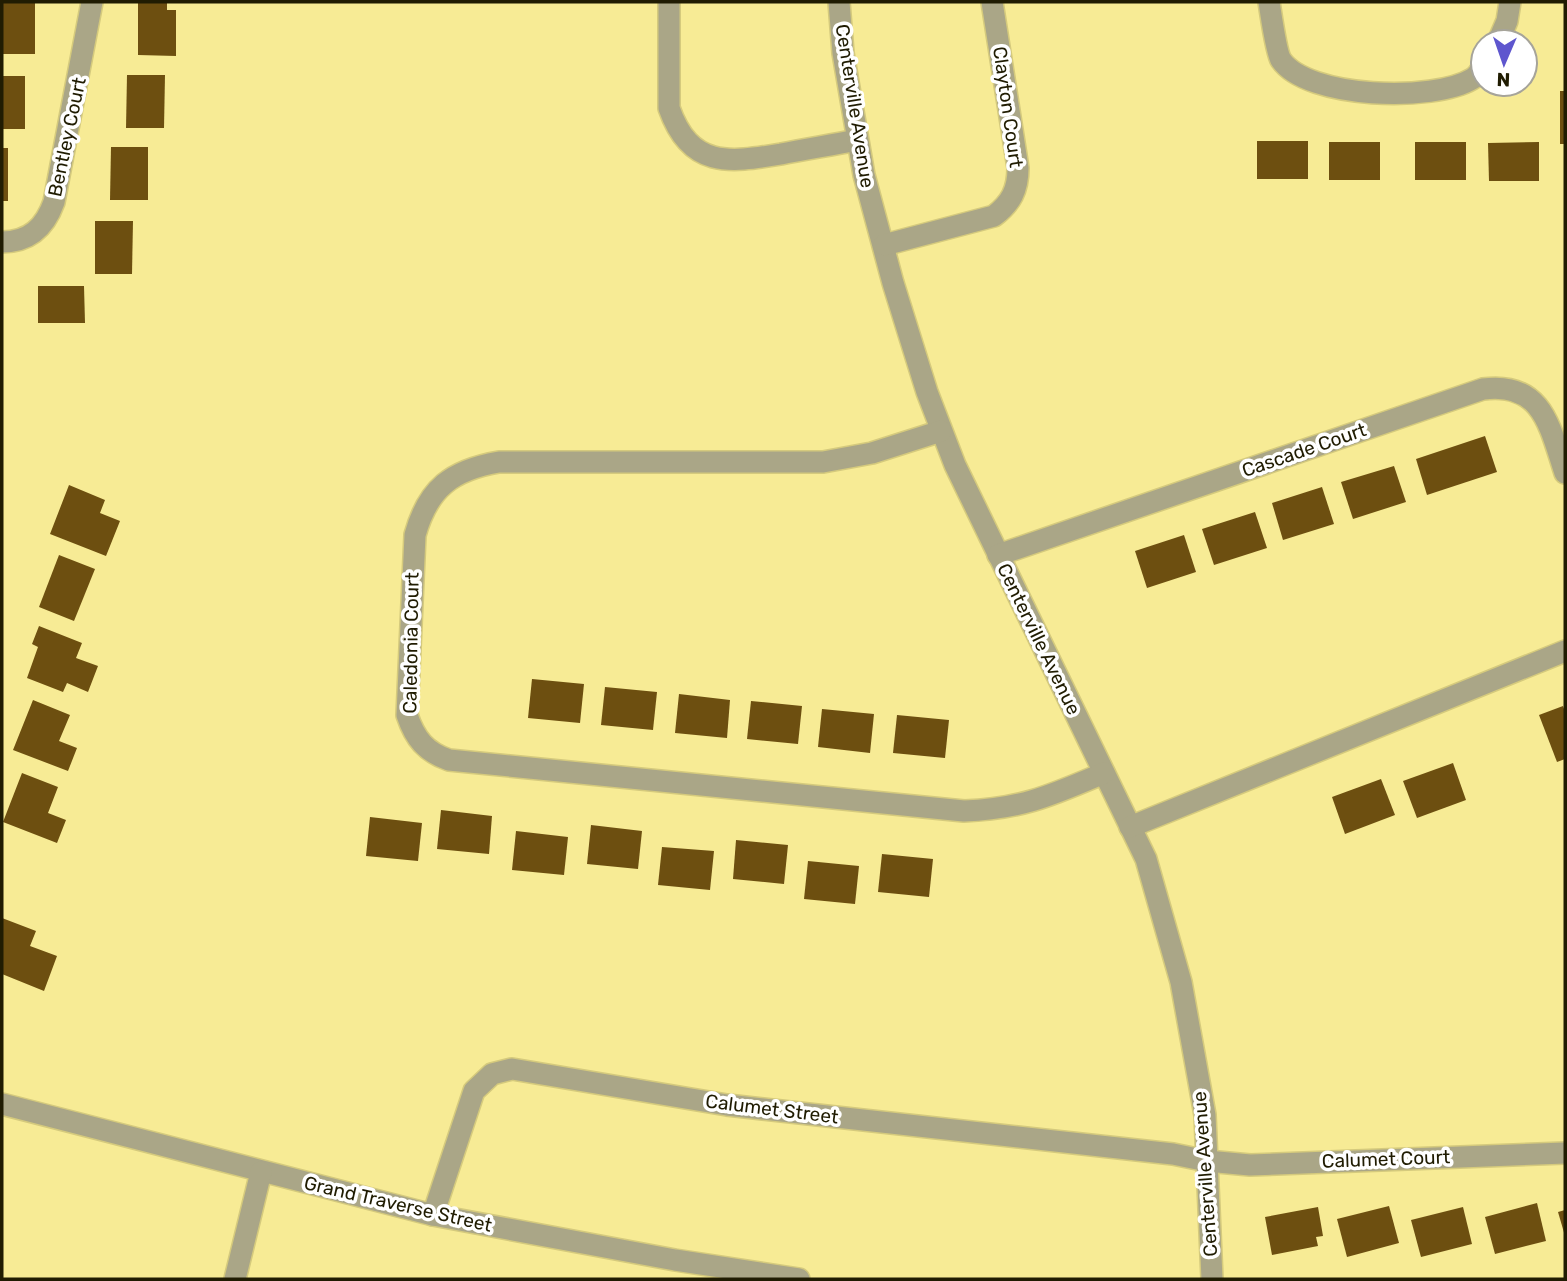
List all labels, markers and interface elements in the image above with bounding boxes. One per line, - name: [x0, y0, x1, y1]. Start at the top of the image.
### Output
- street label: Centerville Avenue: [831, 22, 879, 190]
- north arrow: [1469, 28, 1539, 98]
- street label: Clayton Court: [988, 45, 1028, 170]
- text: N: [1496, 68, 1511, 91]
- street label: Bentley Court: [43, 75, 91, 199]
- street label: Cascade Court: [1239, 418, 1370, 482]
- street label: Centerville Avenue: [992, 560, 1086, 718]
- street label: Caledonia Court: [398, 571, 424, 714]
- street label: Calumet Street: [704, 1089, 840, 1129]
- street label: Centerville Avenue: [1188, 1091, 1222, 1257]
- street label: Calumet Court: [1321, 1145, 1451, 1173]
- street label: Grand Traverse Street: [302, 1171, 495, 1237]

